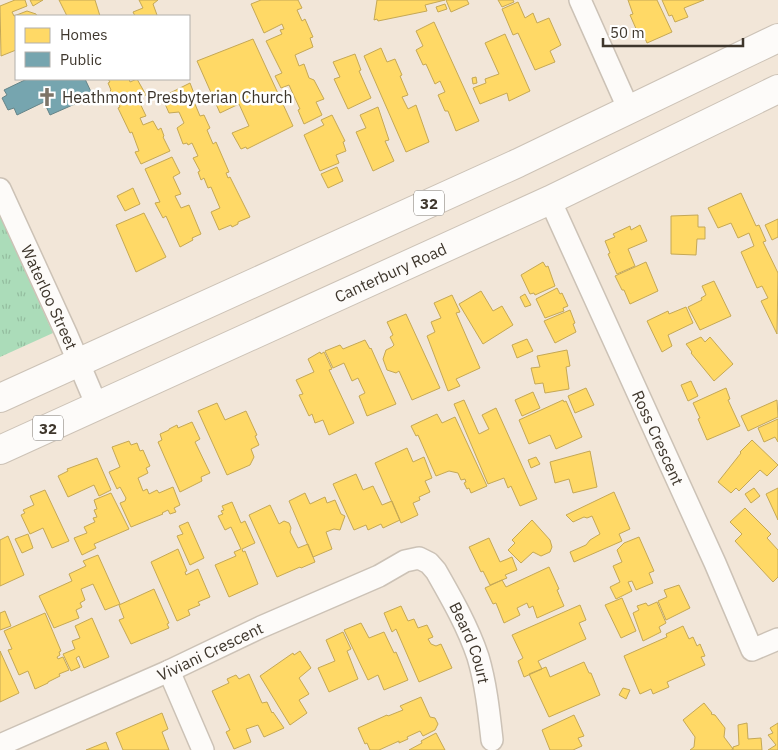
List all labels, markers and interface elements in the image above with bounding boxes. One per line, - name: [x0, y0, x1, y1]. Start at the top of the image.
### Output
- legend: [15, 15, 190, 80]
- scale bar: [603, 15, 743, 47]
- text: 50 m: [610, 23, 645, 42]
- text: Homes: [60, 25, 108, 44]
- text: Public: [60, 50, 102, 69]
- church icon: Heathmont Presbyterian Church: [36, 86, 58, 108]
- place label: Heathmont Presbyterian Church: [62, 87, 293, 107]
- road number: 32: [414, 190, 444, 216]
- street label: Canterbury Road: [331, 238, 450, 307]
- street label: Waterloo Street: [17, 242, 82, 353]
- street label: Ross Crescent: [628, 387, 688, 488]
- road number: 32: [33, 416, 63, 440]
- street label: Beard Court: [445, 598, 494, 685]
- street label: Viviani Crescent: [154, 618, 266, 685]

